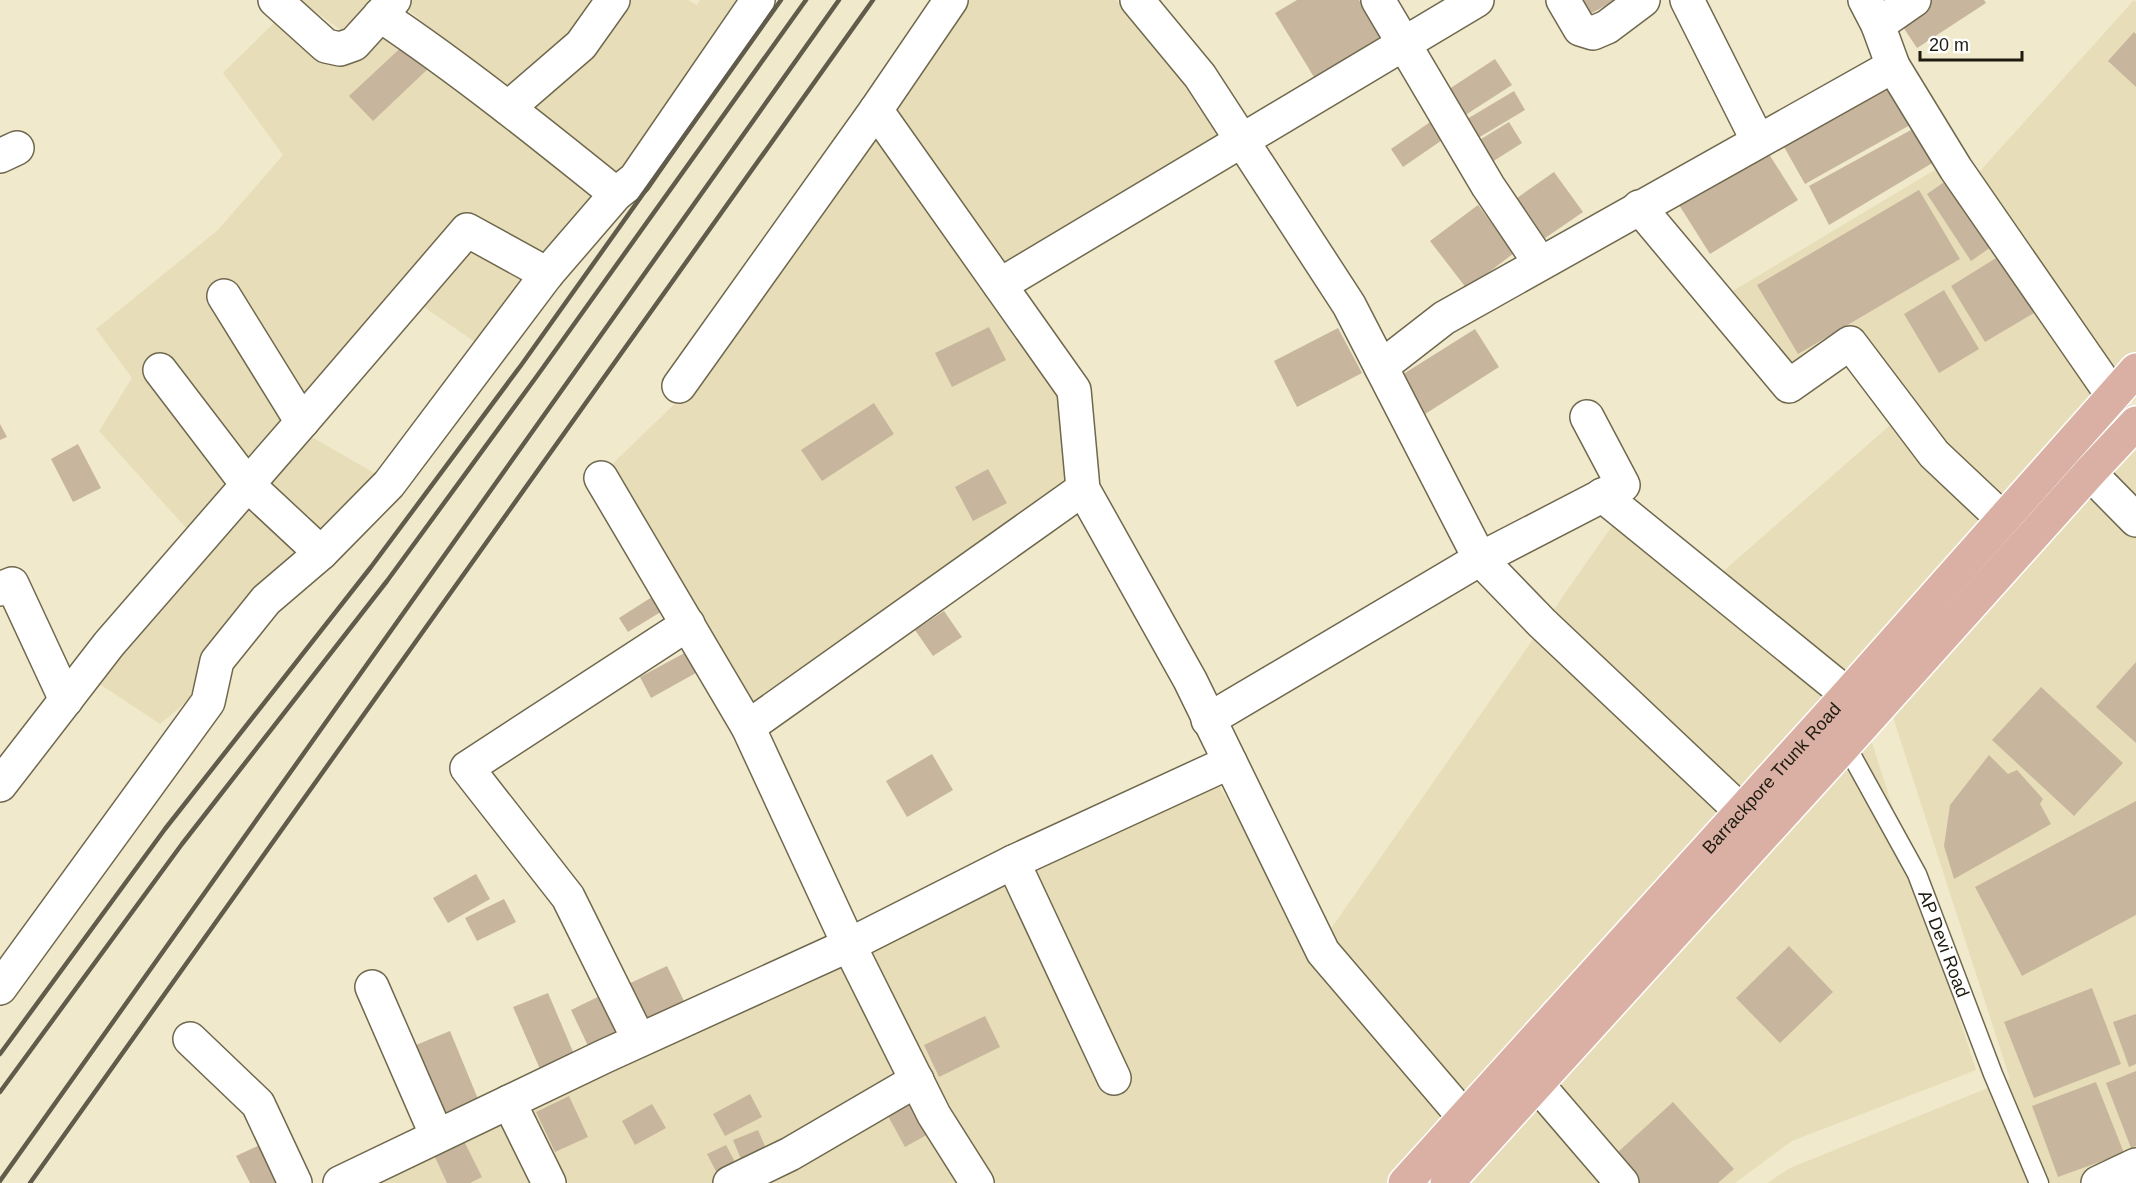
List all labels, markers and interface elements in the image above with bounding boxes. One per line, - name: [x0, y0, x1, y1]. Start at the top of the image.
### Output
- scale bar: [1920, 24, 2022, 62]
- text: 20 m: [1929, 35, 1969, 55]
- street label: Barrackpore Trunk Road: [1698, 699, 1845, 858]
- street label: AP Devi Road: [1914, 888, 1973, 1000]

